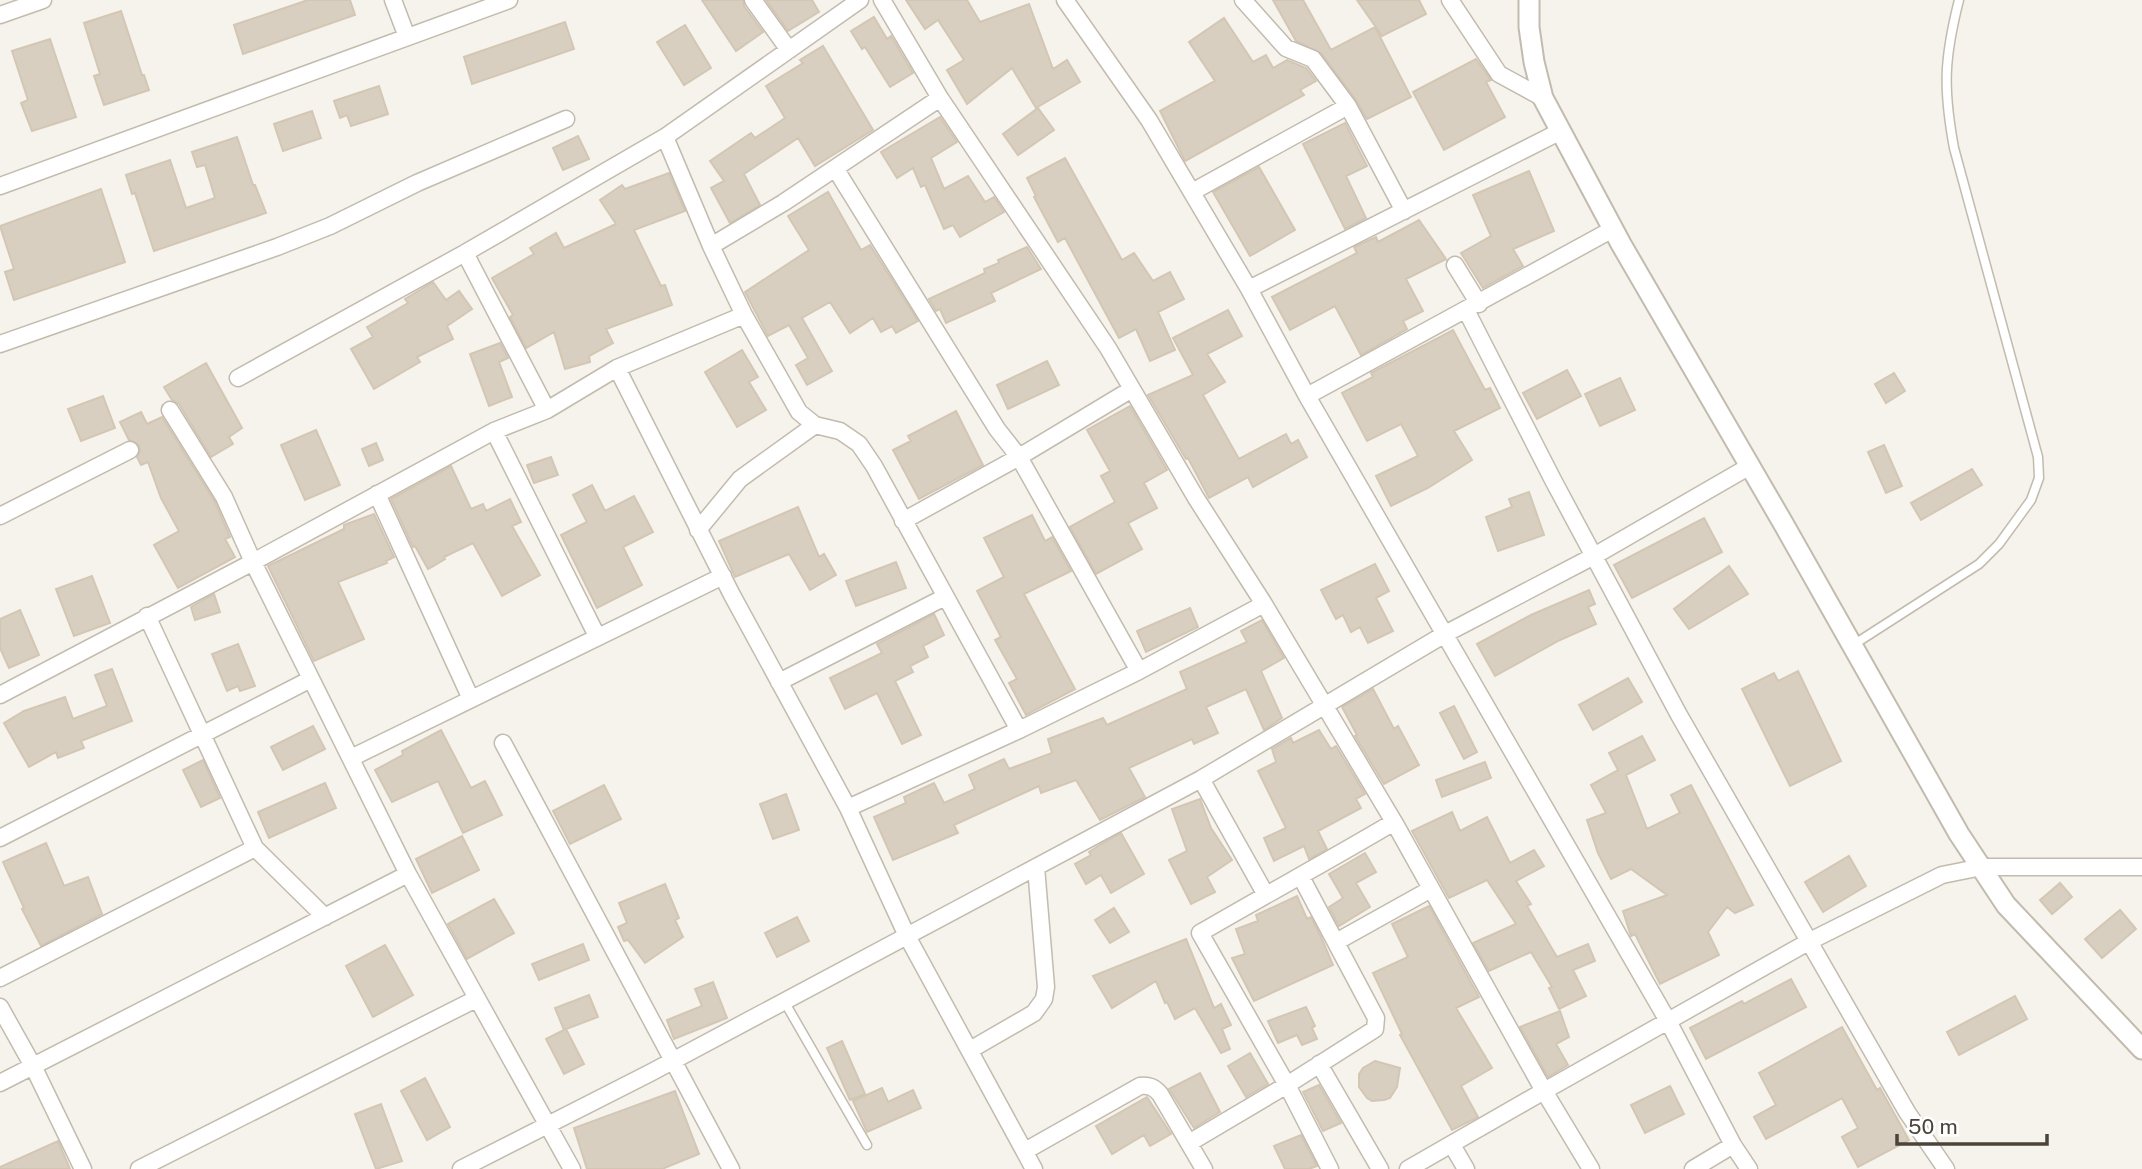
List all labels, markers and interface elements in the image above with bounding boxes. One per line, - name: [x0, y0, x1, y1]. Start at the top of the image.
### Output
- scale bar: [1897, 1102, 2048, 1146]
- text: 50 m: [1908, 1114, 1958, 1139]

